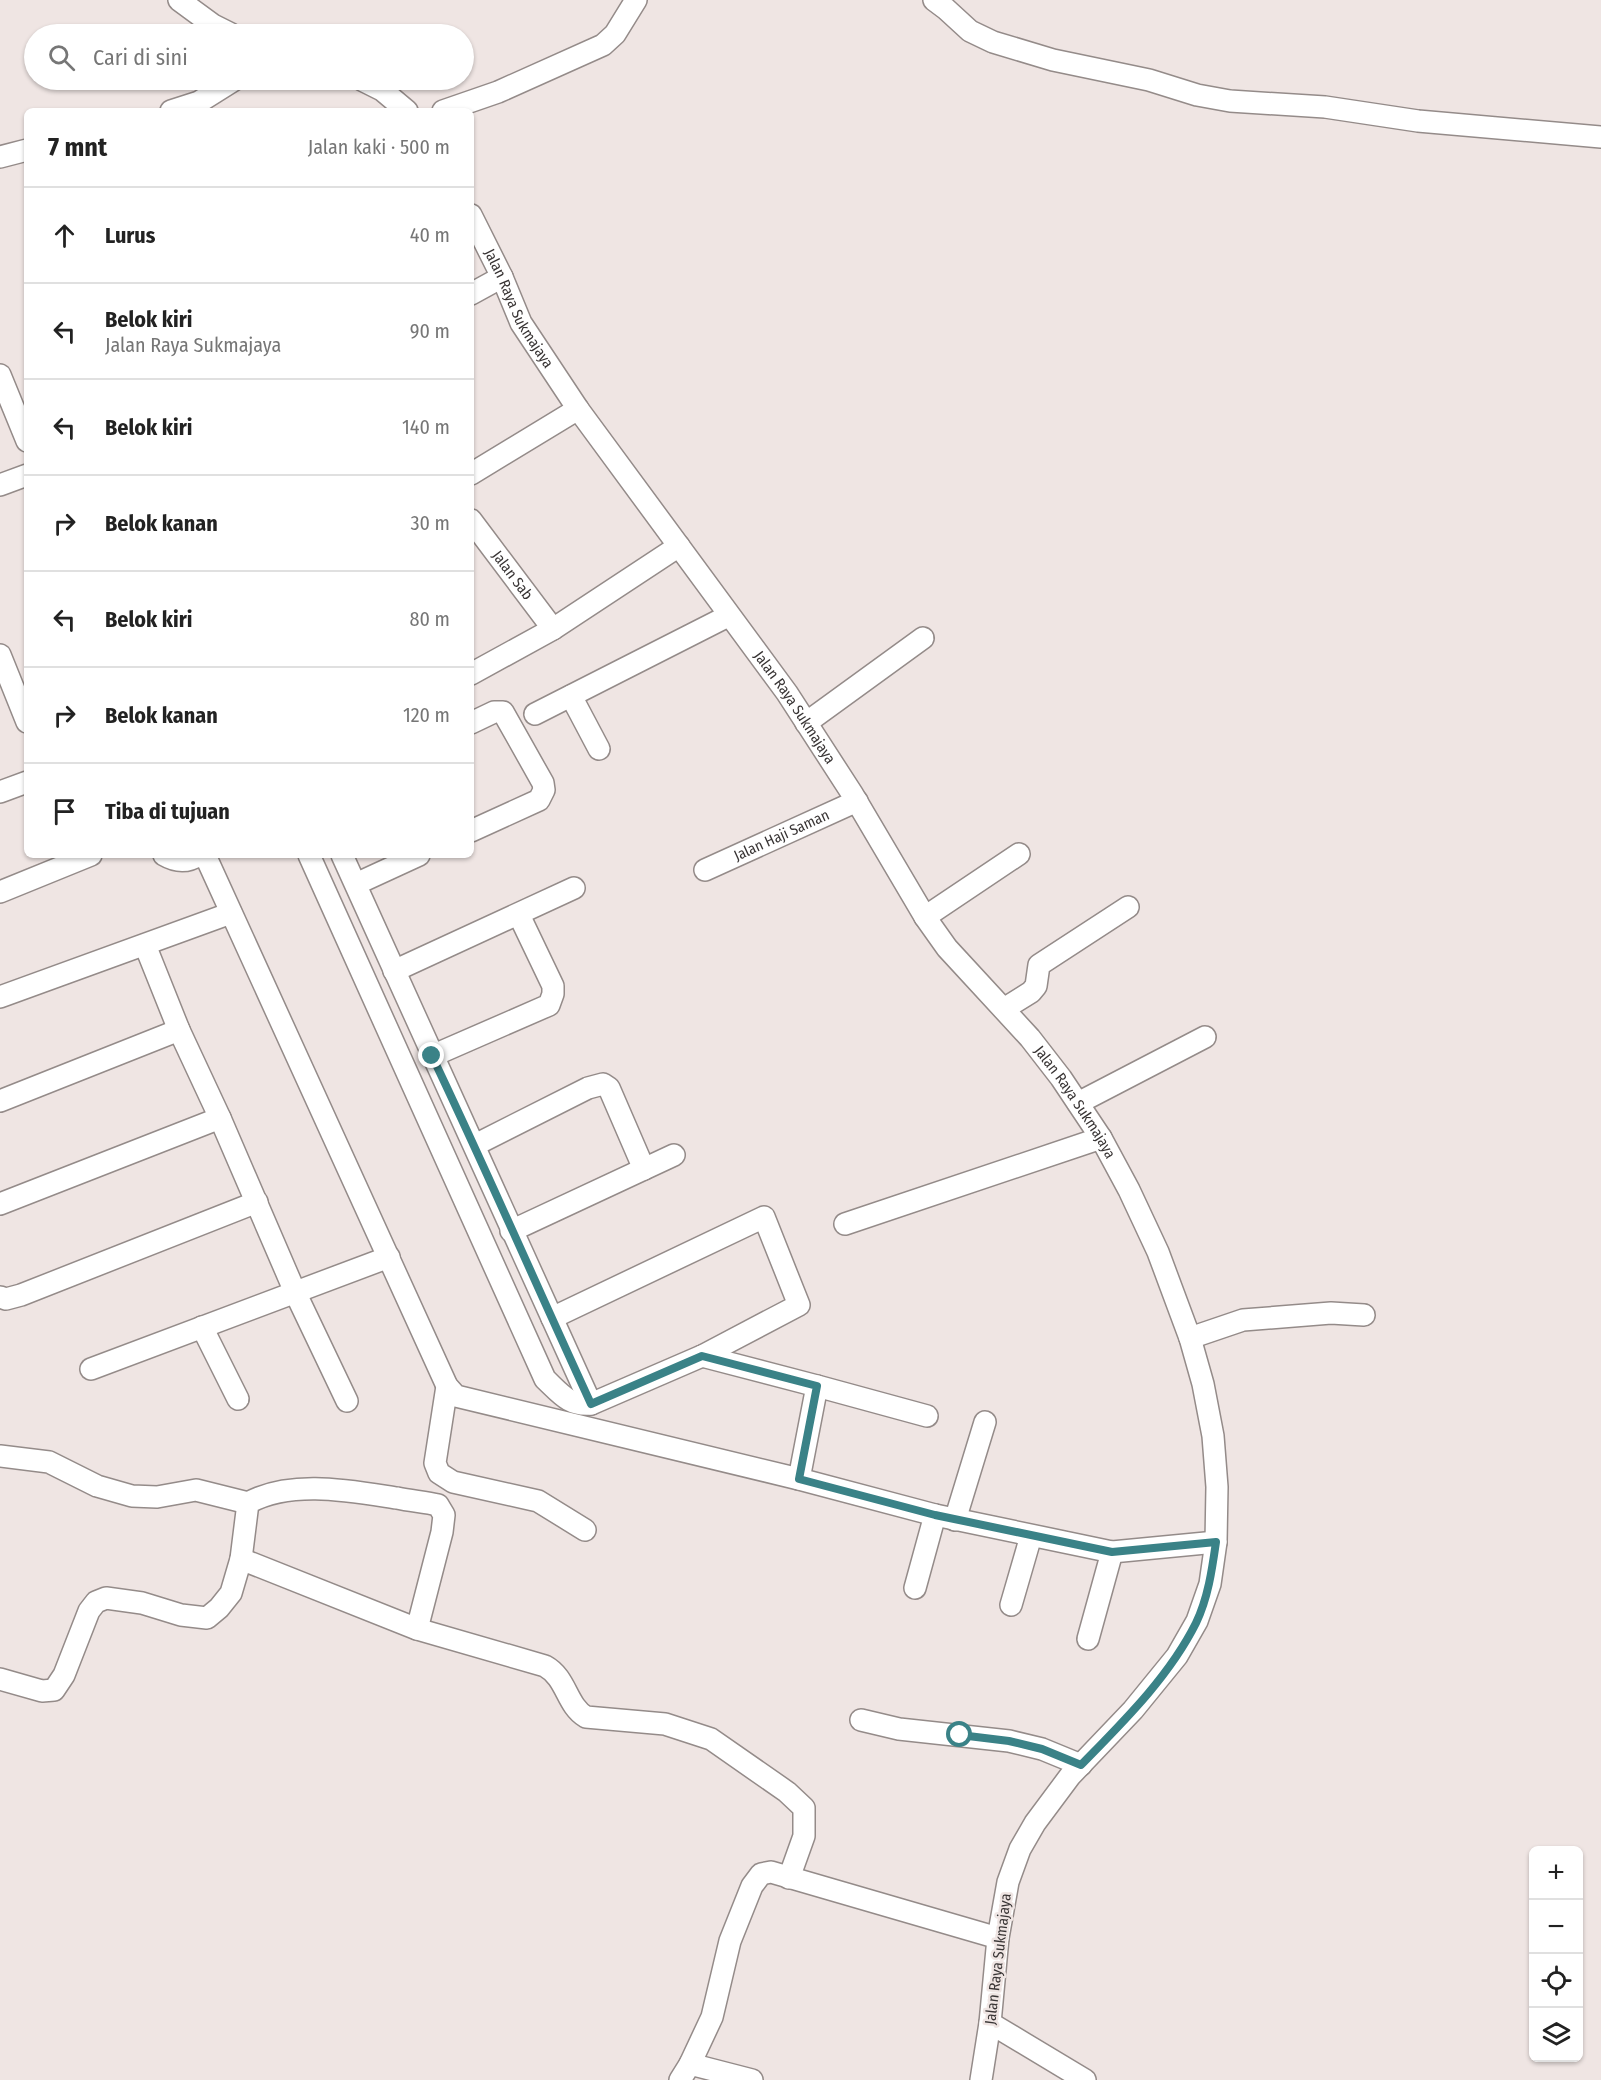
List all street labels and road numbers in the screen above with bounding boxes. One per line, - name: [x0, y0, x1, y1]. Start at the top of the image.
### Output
- street label: Jalan Raya Sukmajaya: [480, 246, 557, 371]
- street label: Jalan Sab: [488, 547, 537, 603]
- street label: Jalan Raya Sukmajaya: [750, 647, 839, 767]
- street label: Jalan Haji Saman: [731, 806, 832, 865]
- street label: Jalan Raya Sukmajaya: [1030, 1042, 1119, 1162]
- street label: Jalan Raya Sukmajaya: [981, 1892, 1015, 2026]

